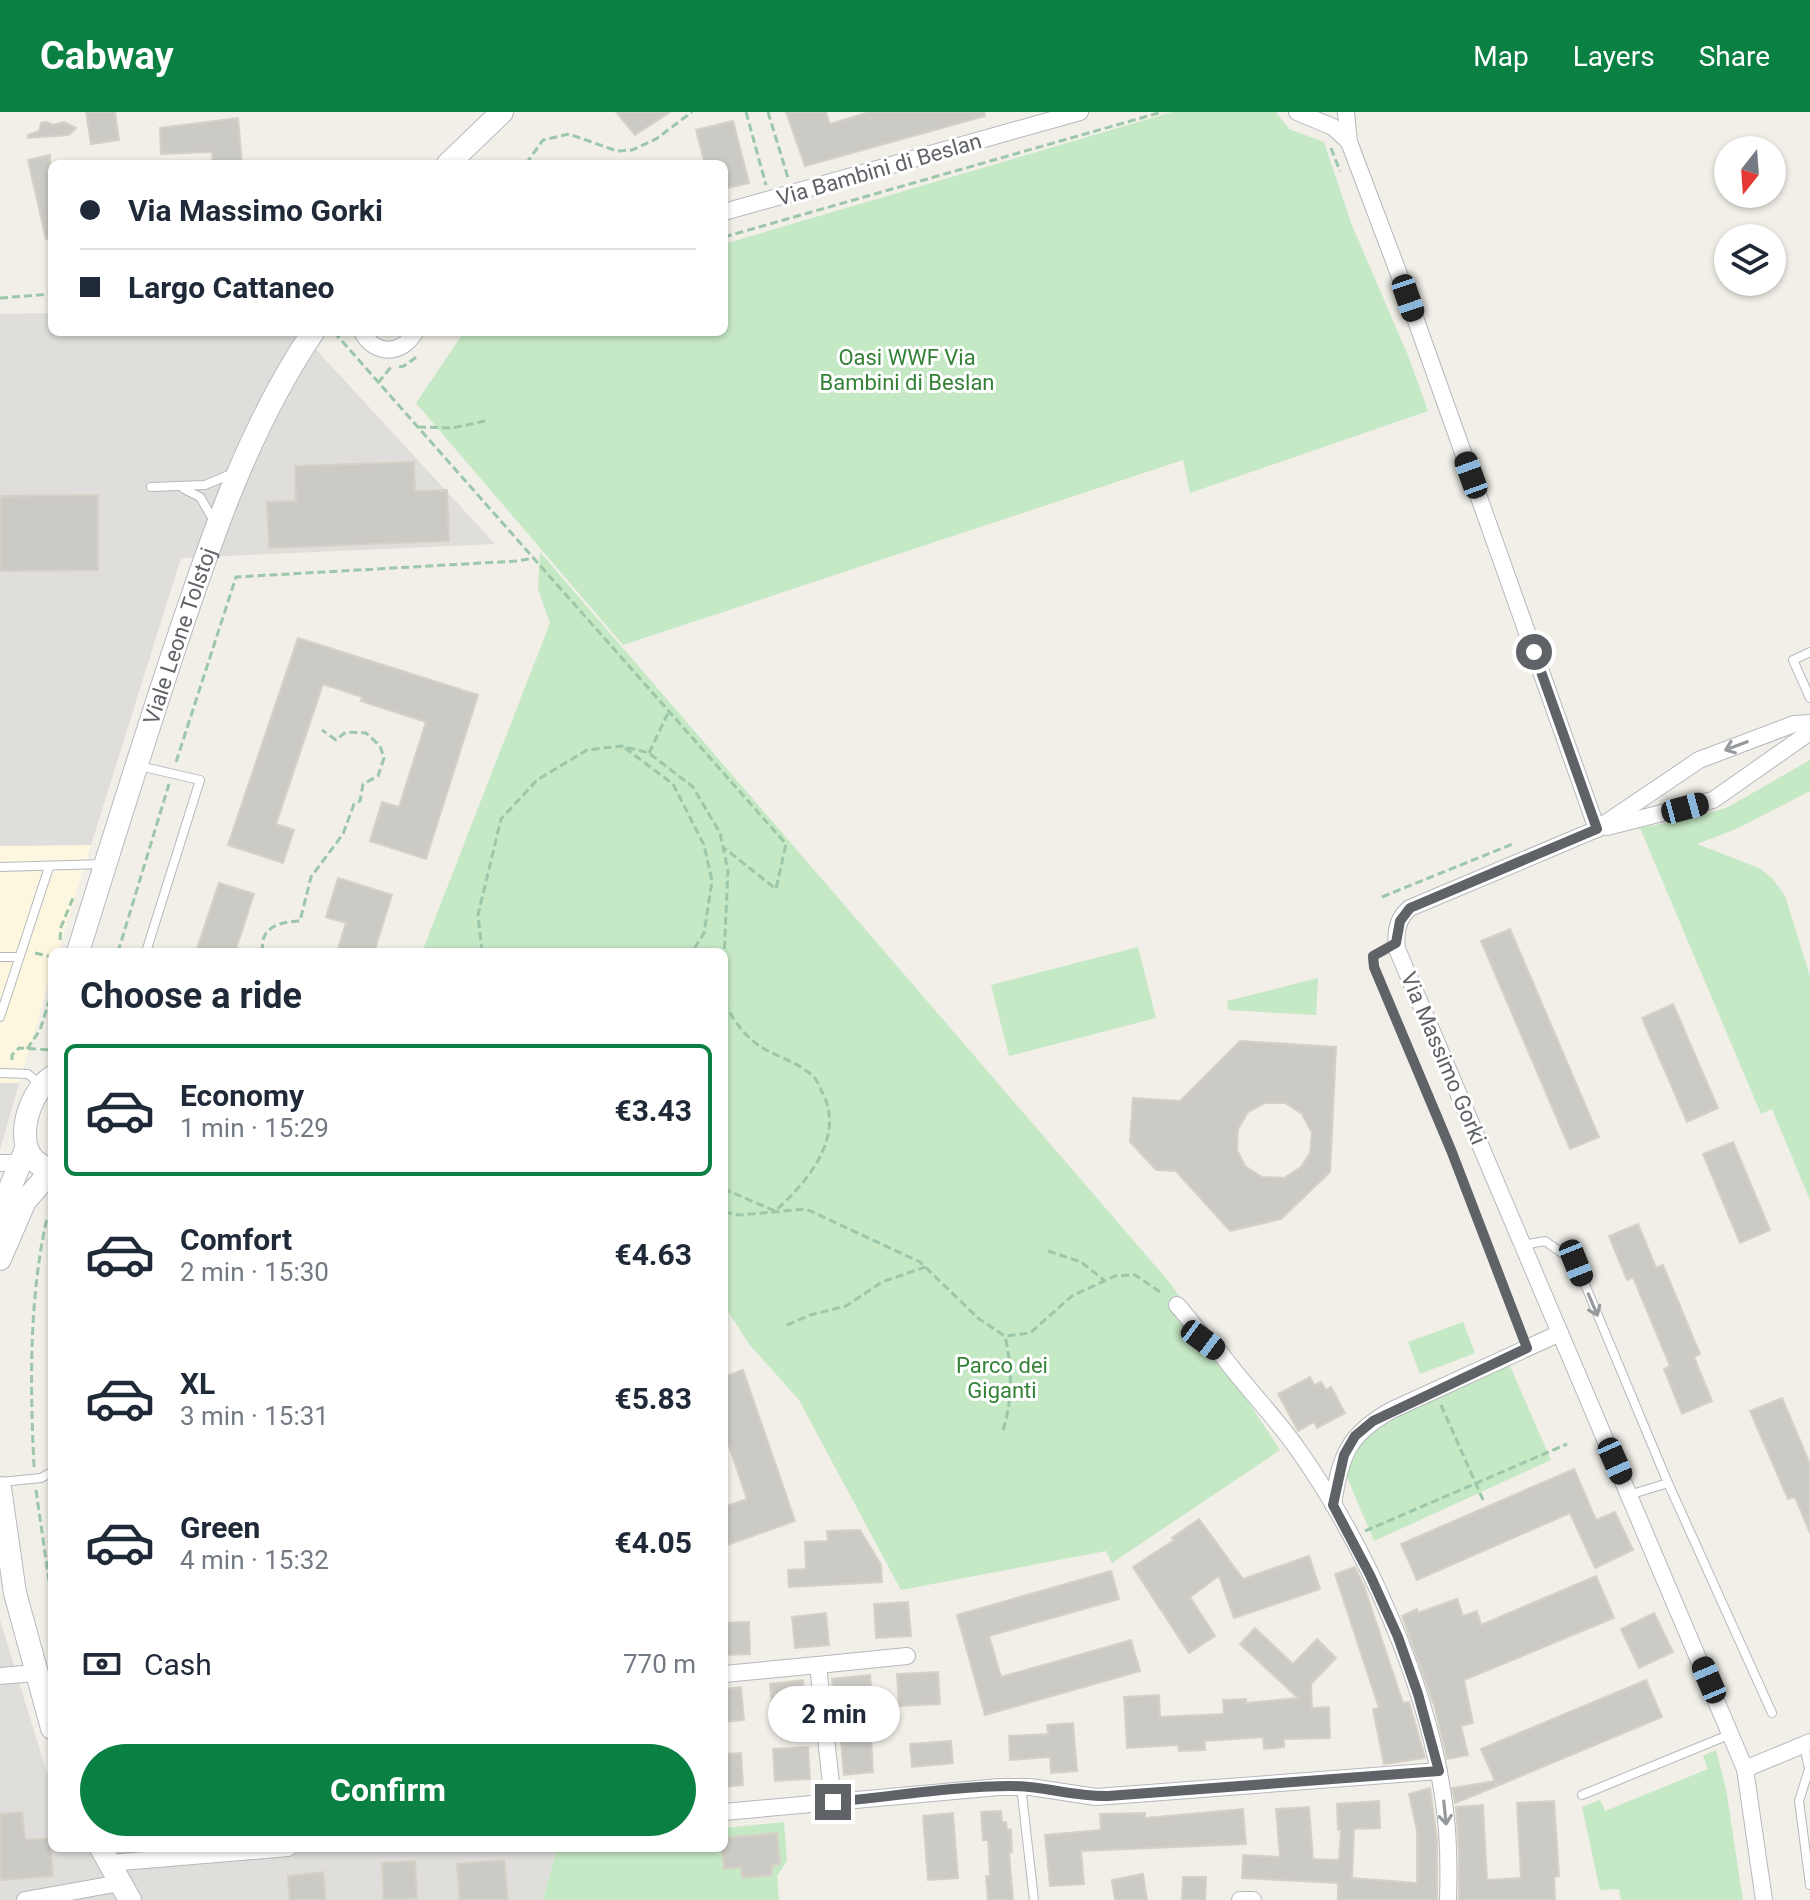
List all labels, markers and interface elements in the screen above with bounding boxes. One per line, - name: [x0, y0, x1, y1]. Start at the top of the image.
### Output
- text: Cabway: [40, 34, 174, 78]
- text: Map: [1473, 40, 1529, 73]
- text: Layers: [1573, 40, 1655, 73]
- text: Share: [1699, 40, 1770, 73]
- street label: Via Bambini di Beslan: [774, 128, 984, 211]
- north arrow: [1714, 136, 1786, 208]
- map controls: [1714, 136, 1786, 296]
- text: Via Massimo Gorki: [128, 193, 383, 228]
- button: layers: [1714, 224, 1786, 296]
- text: Largo Cattaneo: [128, 270, 335, 305]
- car: [1389, 271, 1427, 325]
- park label: Oasi WWF Via Bambini di Beslan: [819, 345, 995, 395]
- car: [1452, 448, 1490, 502]
- street label: Viale Leone Tolstoj: [139, 544, 221, 727]
- route start: [1516, 634, 1552, 670]
- one-way arrow: [1724, 740, 1749, 754]
- car: [1659, 790, 1711, 826]
- street label: Via Massimo Gorki: [1396, 968, 1491, 1148]
- text: Choose a ride: [80, 975, 302, 1017]
- icon: car: [84, 1074, 156, 1146]
- text: Economy: [180, 1078, 304, 1113]
- text: €3.43: [614, 1093, 692, 1128]
- text: 1 min · 15:29: [180, 1113, 329, 1143]
- icon: car: [84, 1218, 156, 1290]
- text: Comfort: [180, 1222, 292, 1257]
- car: [1556, 1236, 1596, 1290]
- text: €4.63: [614, 1237, 692, 1272]
- text: 2 min · 15:30: [180, 1257, 329, 1287]
- one-way arrow: [1587, 1292, 1602, 1317]
- car: [1177, 1316, 1229, 1364]
- park label: Parco dei Giganti: [956, 1353, 1048, 1403]
- icon: car: [84, 1362, 156, 1434]
- text: XL: [180, 1366, 215, 1401]
- text: €5.83: [614, 1381, 692, 1416]
- text: 3 min · 15:31: [180, 1401, 329, 1431]
- car: [1594, 1434, 1636, 1488]
- icon: car: [84, 1506, 156, 1578]
- text: Green: [180, 1510, 260, 1545]
- text: €4.05: [614, 1525, 692, 1560]
- text: 4 min · 15:32: [180, 1545, 329, 1575]
- icon: cash: [80, 1642, 124, 1686]
- text: Cash: [144, 1647, 212, 1682]
- text: 770 m: [623, 1649, 696, 1679]
- car: [1689, 1653, 1729, 1707]
- callout: 2 min: [767, 1686, 899, 1742]
- text: 2 min: [801, 1699, 867, 1729]
- button: Confirm: [80, 1744, 696, 1836]
- route end: [815, 1784, 851, 1820]
- one-way arrow: [1438, 1799, 1453, 1826]

